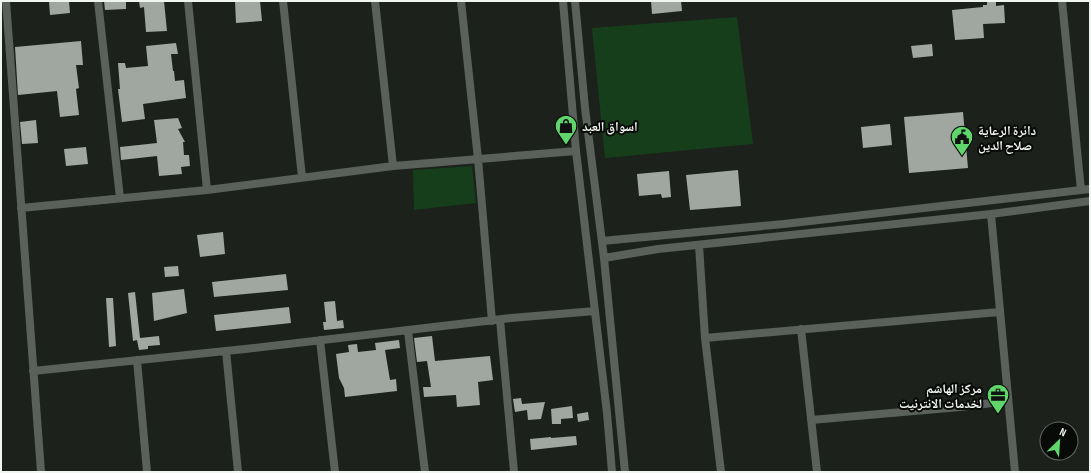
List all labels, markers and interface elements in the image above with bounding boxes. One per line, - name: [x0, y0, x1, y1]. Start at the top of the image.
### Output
- shop icon: اسواق العبد: [553, 113, 579, 146]
- place label: اسواق العبد: [582, 119, 638, 135]
- place label: دائرة الرعاية صلاح الدين: [978, 123, 1037, 154]
- public building icon: دائرة الرعاية صلاح الدين: [949, 124, 975, 157]
- place label: مركز الهاشم لخدمات الانترنيت: [899, 381, 982, 412]
- office icon: مركز الهاشم لخدمات الانترنيت: [985, 382, 1011, 415]
- north arrow: [1039, 421, 1079, 461]
- text: N: [1058, 425, 1069, 440]

